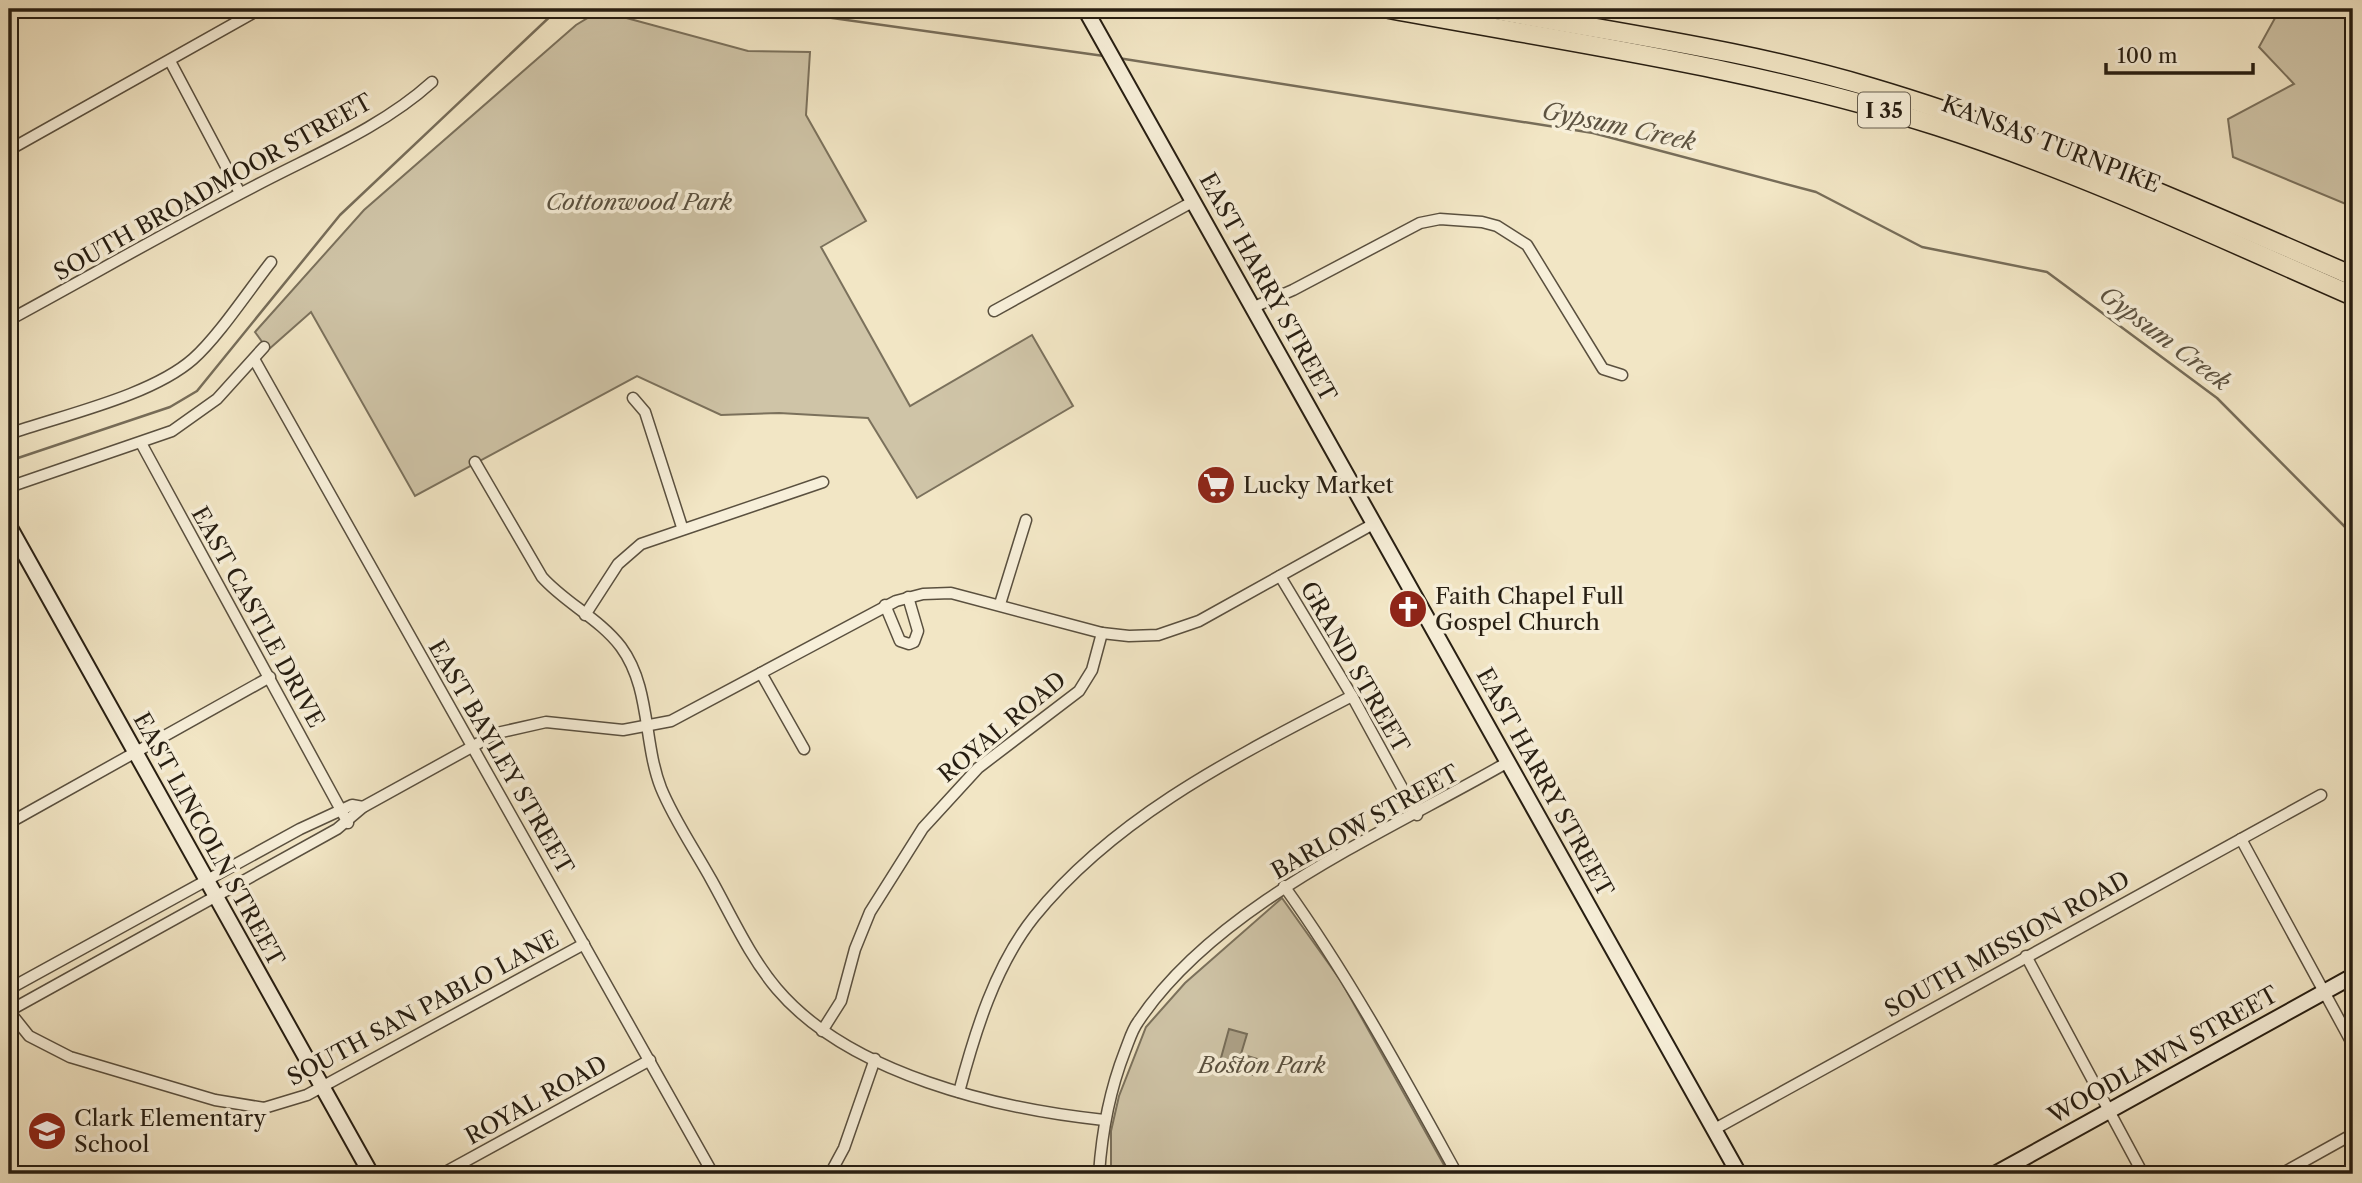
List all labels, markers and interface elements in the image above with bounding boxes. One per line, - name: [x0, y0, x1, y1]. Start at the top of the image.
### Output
- scale bar: [2106, 32, 2254, 76]
- text: 100 m: [2117, 43, 2178, 68]
- street label: SOUTH BROADMOOR STREET: [49, 87, 378, 286]
- street label: KANSAS TURNPIKE: [1938, 89, 2164, 199]
- road number: I 35: [1858, 92, 1910, 128]
- water label: Gypsum Creek: [1540, 96, 1699, 157]
- street label: EAST HARRY STREET: [1193, 168, 1343, 407]
- park label: Cottonwood Park: [546, 188, 732, 216]
- water label: Gypsum Creek: [2094, 279, 2237, 397]
- supermarket icon: Lucky Market: [1195, 464, 1237, 506]
- place label: Lucky Market: [1243, 471, 1394, 499]
- street label: EAST CASTLE DRIVE: [185, 502, 331, 732]
- street label: GRAND STREET: [1295, 576, 1416, 758]
- place label: Faith Chapel Full Gospel Church: [1435, 582, 1624, 636]
- church icon: Faith Chapel Full Gospel Church: [1387, 588, 1429, 630]
- street label: EAST BAYLEY STREET: [422, 635, 580, 880]
- street label: EAST HARRY STREET: [1470, 663, 1620, 902]
- street label: ROYAL ROAD: [933, 666, 1071, 788]
- street label: EAST LINCOLN STREET: [128, 707, 291, 971]
- street label: BARLOW STREET: [1266, 758, 1464, 885]
- street label: SOUTH MISSION ROAD: [1880, 865, 2134, 1023]
- street label: SOUTH SAN PABLO LANE: [283, 924, 563, 1092]
- street label: WOODLAWN STREET: [2042, 980, 2283, 1130]
- street label: ROYAL ROAD: [460, 1050, 612, 1150]
- park label: Boston Park: [1196, 1051, 1326, 1079]
- place label: Clark Elementary School: [74, 1104, 267, 1158]
- school or university icon: Clark Elementary School: [26, 1110, 68, 1152]

